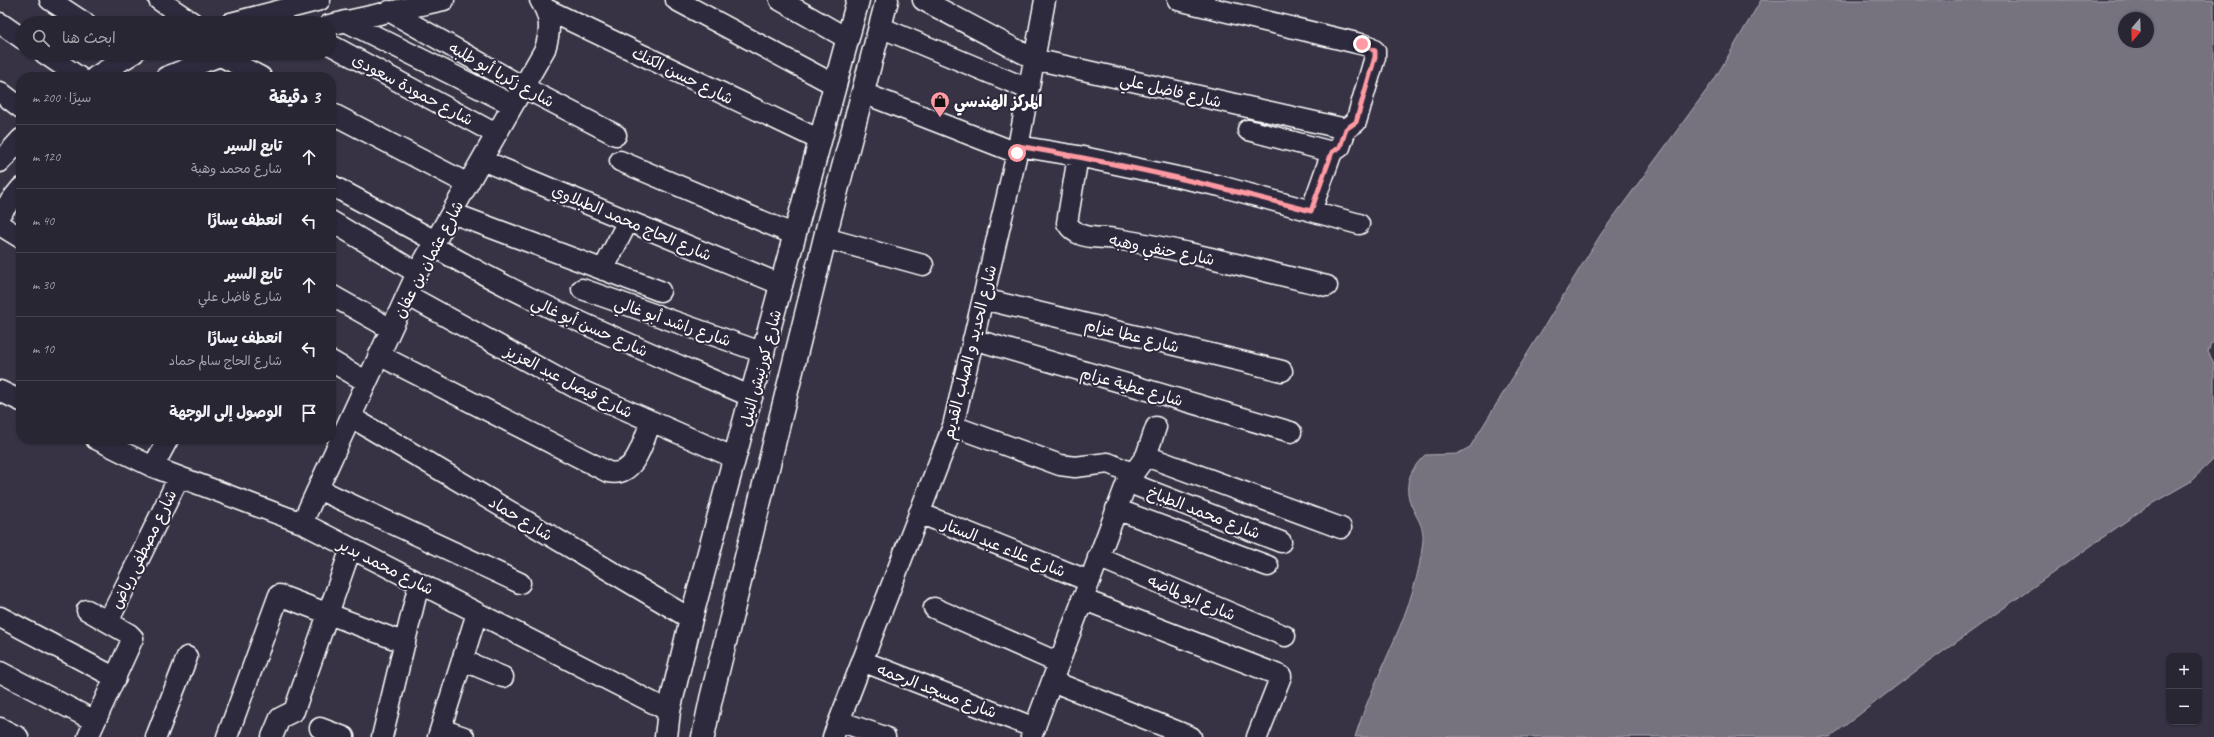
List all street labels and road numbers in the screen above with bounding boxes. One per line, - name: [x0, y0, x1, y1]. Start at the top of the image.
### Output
- street label: شارع زكريا أبو طلبه: [445, 38, 558, 113]
- street label: شارع حسن الكنك: [628, 43, 737, 110]
- street label: شارع حمودة سعودى: [348, 50, 476, 131]
- street label: شارع فاضل علي: [1117, 70, 1223, 116]
- street label: شارع الحاج محمد الطبلاوي: [548, 180, 714, 267]
- street label: شارع عثمان بن عفان: [390, 197, 469, 322]
- street label: شارع حنفي وهبه: [1107, 230, 1216, 274]
- street label: شارع الحديد و الصلب القديم: [939, 263, 1003, 442]
- street label: شارع حسن أبو غالي: [527, 292, 651, 365]
- street label: شارع راشد أبو غالي: [611, 293, 733, 355]
- street label: شارع كورنيش النيل: [736, 307, 787, 429]
- street label: شارع عطا عزام: [1082, 315, 1181, 359]
- street label: شارع فيصل عبد العزيز: [499, 340, 636, 424]
- street label: شارع عطية عزام: [1078, 363, 1185, 413]
- street label: شارع محمد الطباخ: [1144, 482, 1263, 545]
- street label: شارع مصطفى رياض: [106, 487, 182, 613]
- street label: شارع حماد: [484, 492, 556, 547]
- street label: شارع علاء عبد الستار: [937, 513, 1068, 583]
- street label: شارع محمد بدير: [332, 533, 437, 601]
- street label: شارع ابو لماضه: [1144, 570, 1239, 626]
- street label: شارع مسجد الرحمه: [874, 659, 999, 724]

